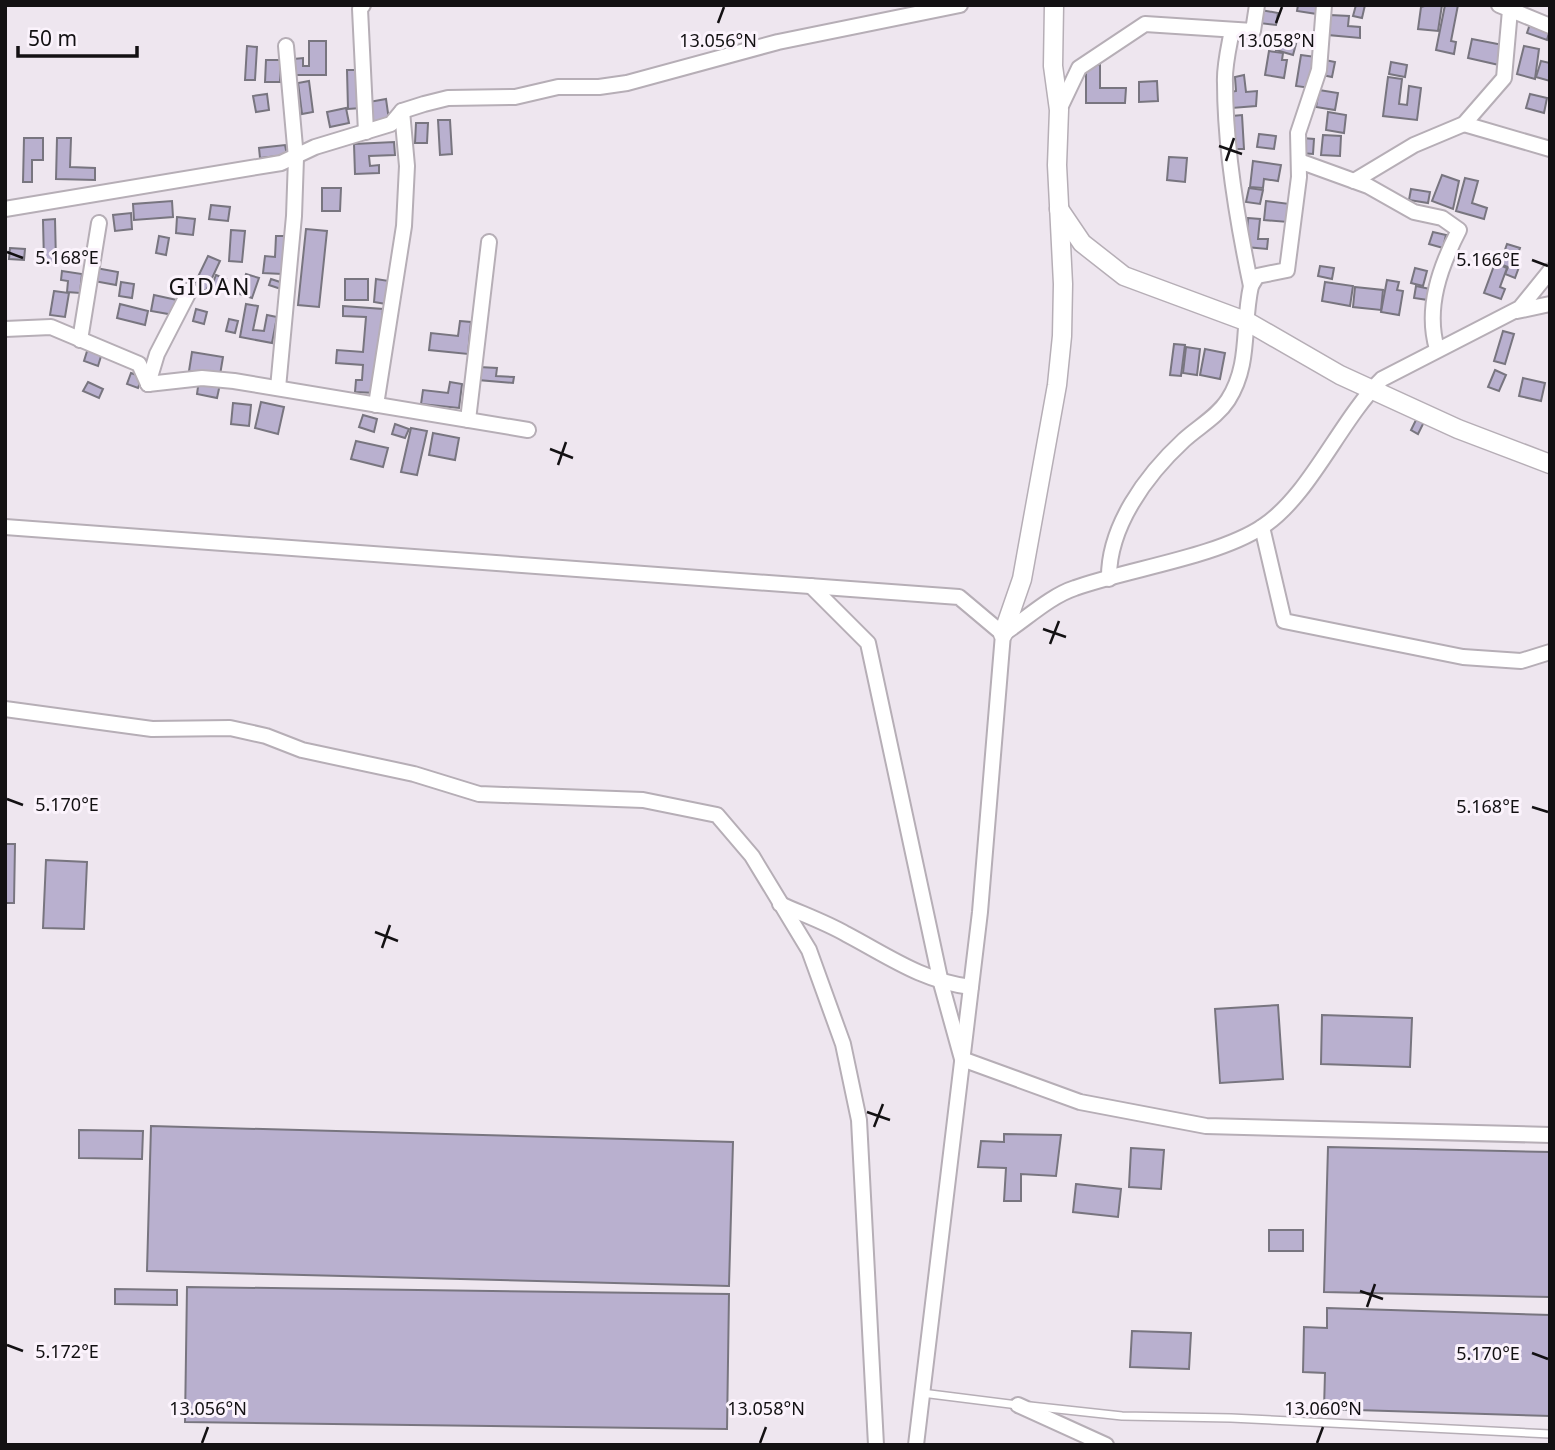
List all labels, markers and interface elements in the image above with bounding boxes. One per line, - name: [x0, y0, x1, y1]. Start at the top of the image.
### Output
- scale bar: [18, 14, 136, 58]
- text: 50 m: [28, 24, 77, 52]
- text: 13.056°N: [679, 28, 757, 52]
- text: 13.058°N: [1237, 28, 1315, 52]
- text: 5.168°E: [35, 245, 99, 269]
- text: 5.166°E: [1456, 247, 1520, 271]
- district label: GIDAN: [168, 270, 252, 302]
- text: 5.170°E: [35, 792, 99, 816]
- text: 5.168°E: [1456, 794, 1520, 818]
- text: 5.172°E: [35, 1339, 99, 1363]
- text: 5.170°E: [1456, 1341, 1520, 1365]
- text: 13.056°N: [169, 1396, 247, 1420]
- text: 13.058°N: [727, 1396, 805, 1420]
- text: 13.060°N: [1284, 1396, 1362, 1420]

